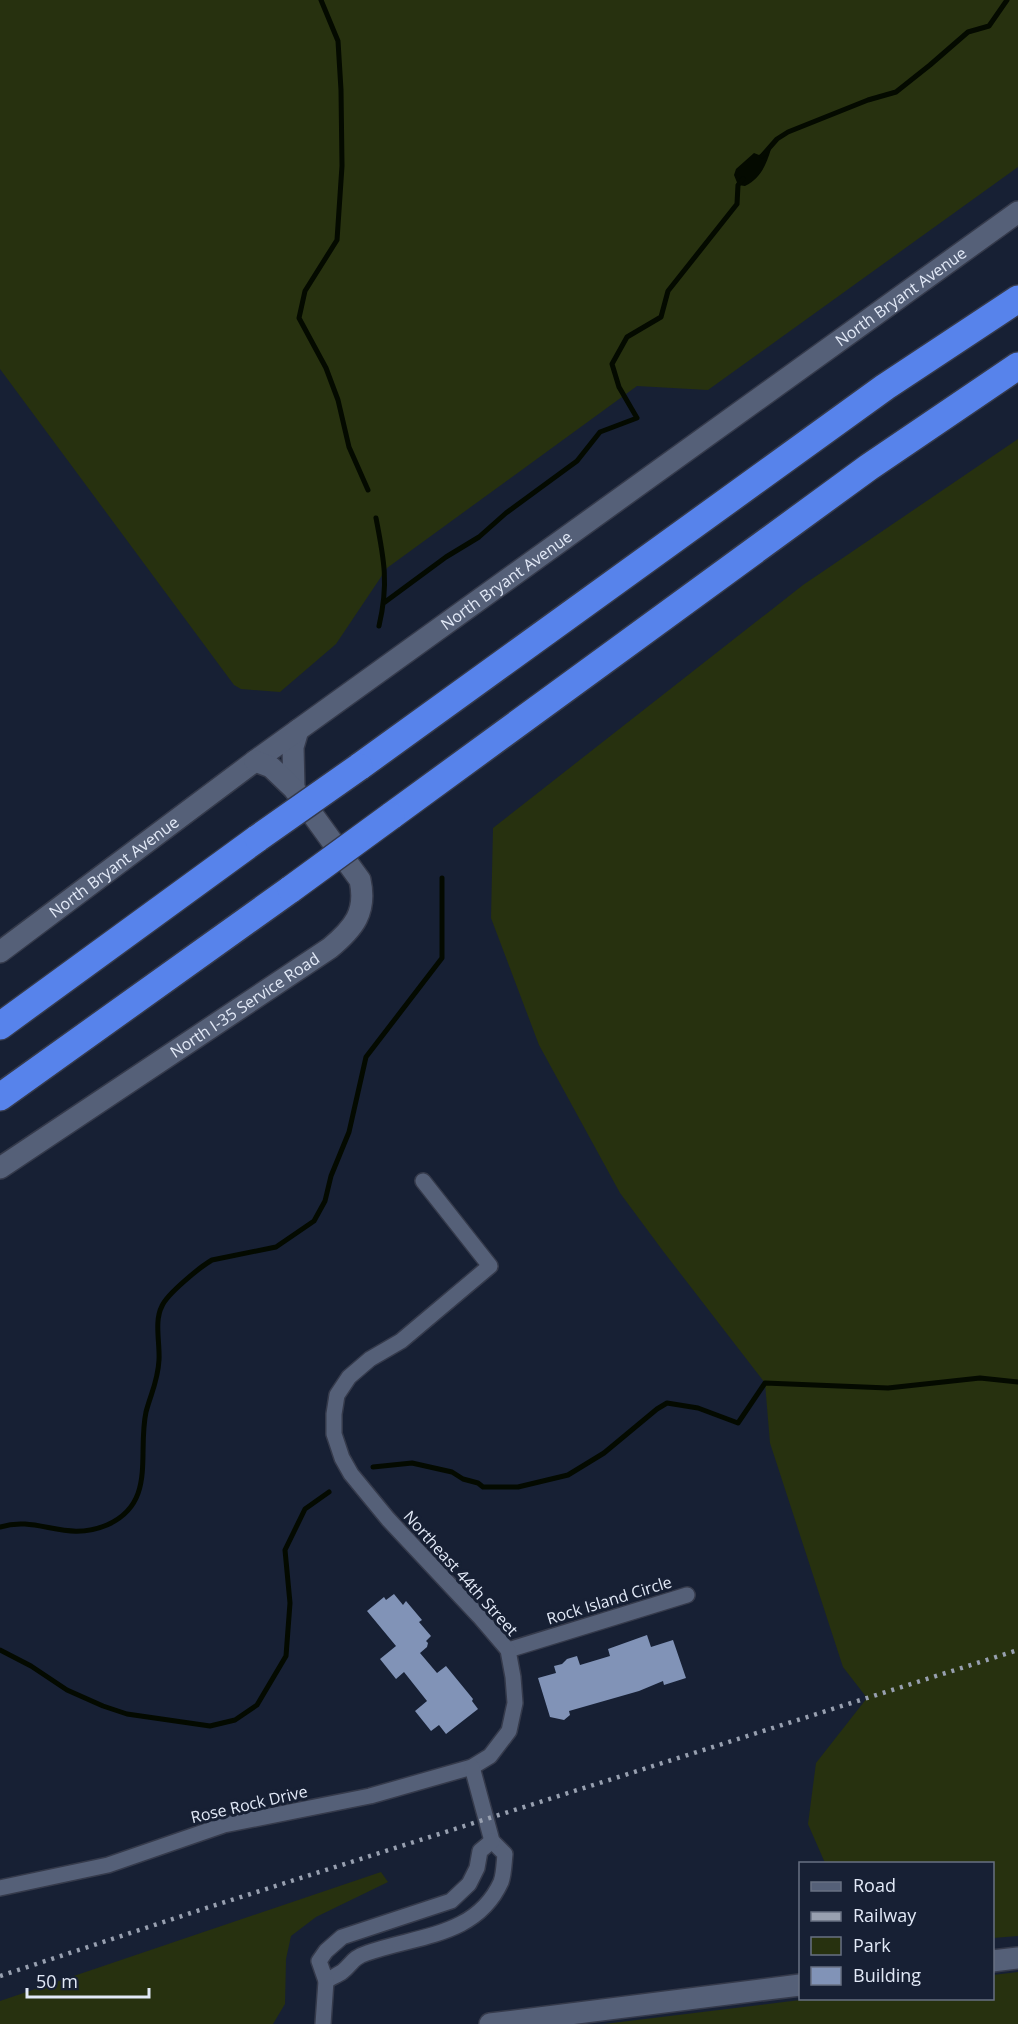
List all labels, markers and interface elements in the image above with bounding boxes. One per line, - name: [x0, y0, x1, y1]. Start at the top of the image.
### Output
- street label: North Bryant Avenue: [830, 242, 971, 351]
- street label: North Bryant Avenue: [436, 525, 576, 635]
- street label: North Bryant Avenue: [44, 811, 183, 923]
- street label: North I-35 Service Road: [166, 947, 324, 1063]
- street label: Northeast 44th Street: [399, 1506, 523, 1641]
- street label: Rock Island Circle: [544, 1570, 674, 1630]
- street label: Rose Rock Drive: [188, 1780, 310, 1828]
- legend: [799, 1862, 994, 2000]
- text: Road: [853, 1873, 896, 1897]
- text: Railway: [853, 1903, 917, 1927]
- text: Park: [853, 1933, 891, 1957]
- scale bar: [27, 1961, 148, 1999]
- text: Building: [853, 1963, 921, 1987]
- text: 50 m: [36, 1969, 78, 1993]

